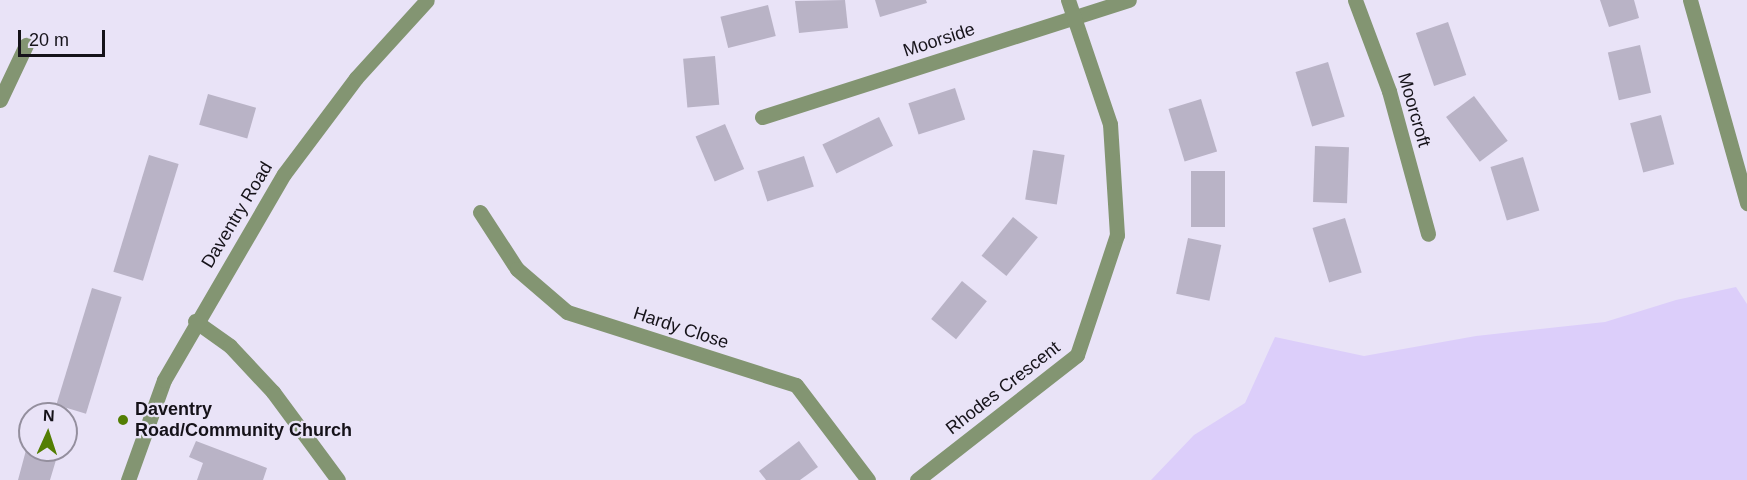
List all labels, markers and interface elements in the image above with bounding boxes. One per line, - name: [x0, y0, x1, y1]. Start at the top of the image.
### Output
- scale bar: [21, 18, 108, 56]
- street label: Moorside: [900, 18, 978, 62]
- text: 20 m: [29, 30, 69, 50]
- street label: Moorcroft: [1393, 70, 1435, 150]
- street label: Daventry Road: [197, 158, 277, 272]
- street label: Hardy Close: [631, 302, 731, 354]
- street label: Rhodes Crescent: [942, 337, 1064, 439]
- place label: Daventry Road/Community Church: [135, 399, 352, 442]
- north arrow: [18, 402, 78, 462]
- text: N: [43, 407, 55, 424]
- marker: Daventry Road/Community Church: [116, 413, 130, 427]

